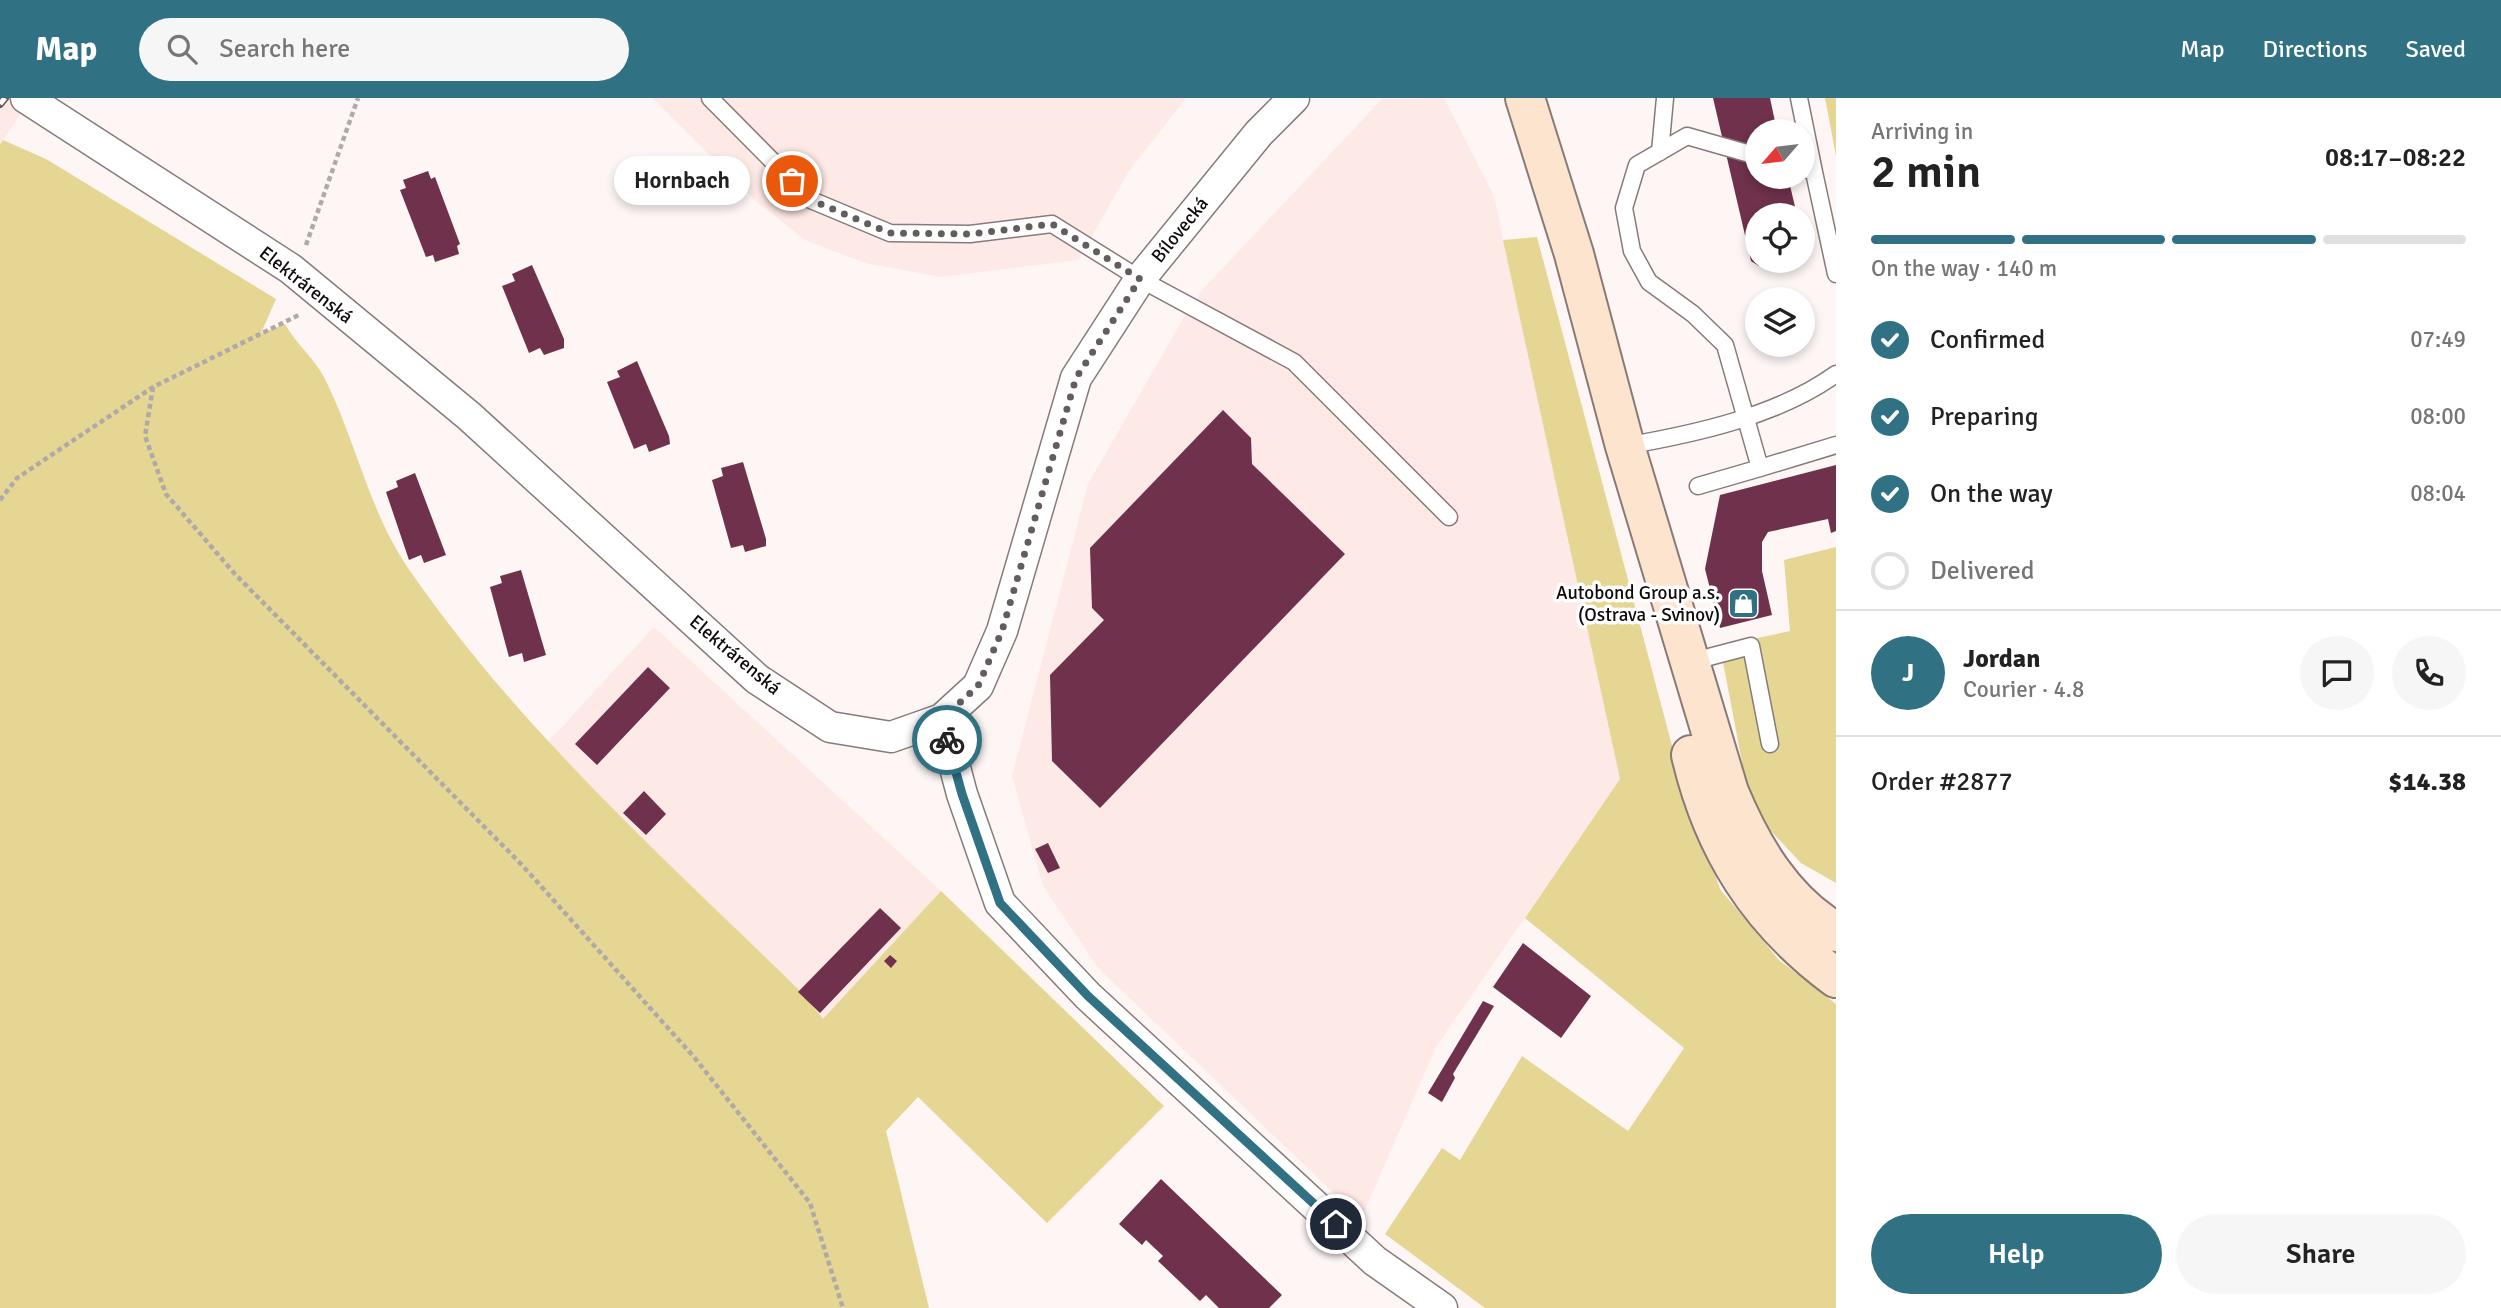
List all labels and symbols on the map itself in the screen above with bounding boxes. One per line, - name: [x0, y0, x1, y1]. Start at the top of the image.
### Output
- north arrow: [1745, 119, 1815, 189]
- pin: [762, 151, 822, 211]
- callout: Hornbach: [614, 156, 750, 206]
- street label: Bílovecká: [1146, 192, 1214, 268]
- street label: Elektrárenská: [254, 241, 358, 329]
- place label: Autobond Group a.s. (Ostrava - Svinov): [1556, 581, 1720, 627]
- shop icon: Autobond Group a.s. (Ostrava - Svinov): [1726, 587, 1760, 621]
- street label: Elektrárenská: [684, 610, 786, 700]
- courier: [912, 705, 982, 775]
- pin: [1306, 1194, 1366, 1254]

